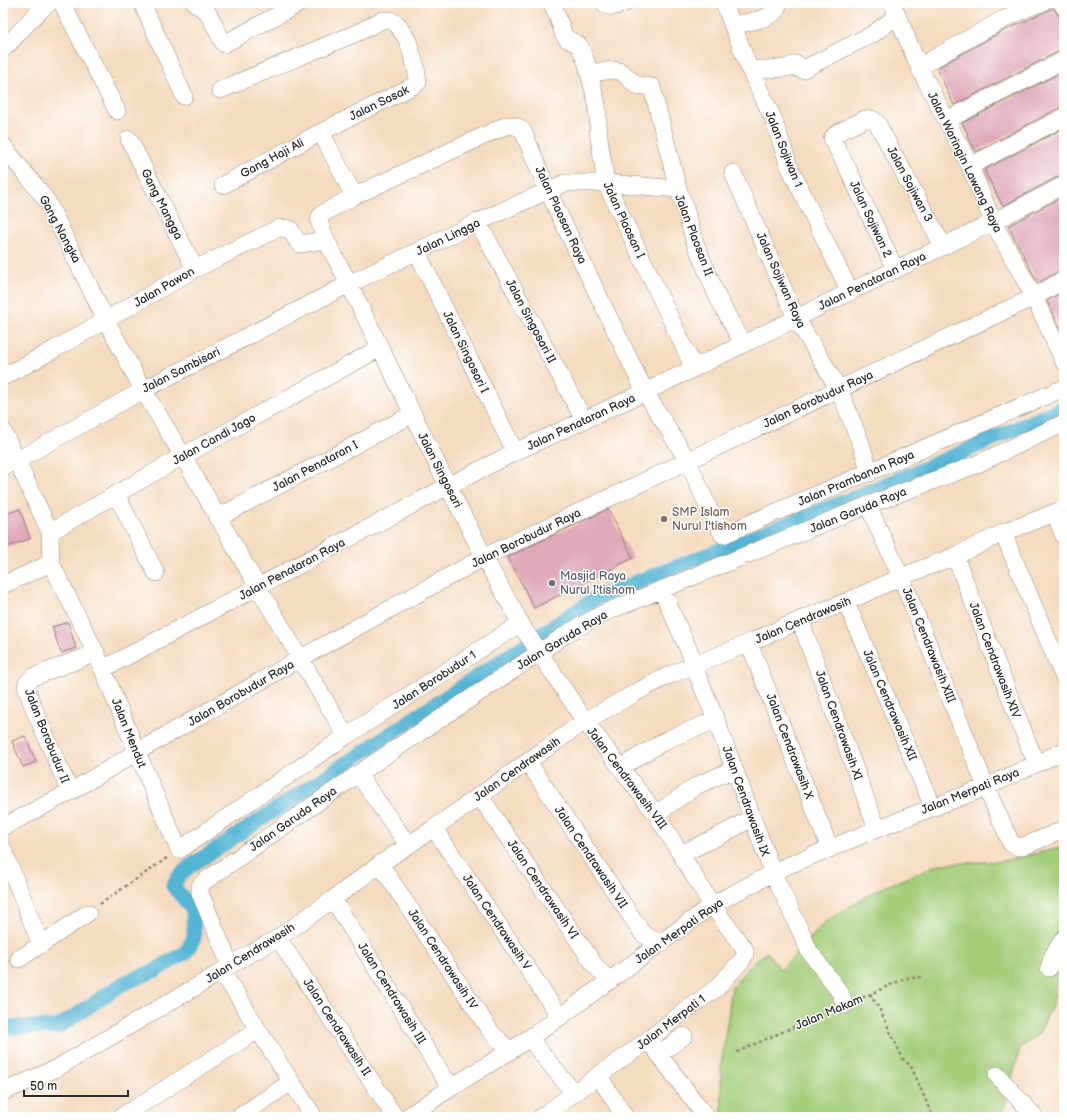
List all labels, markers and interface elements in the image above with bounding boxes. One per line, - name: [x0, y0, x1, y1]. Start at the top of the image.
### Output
- street label: Jalan Sasak: [347, 82, 412, 124]
- street label: Jalan Waringin Lawang Raya: [924, 89, 1005, 235]
- street label: Jalan Sojiwan 1: [761, 109, 806, 189]
- street label: Gang Haji Ali: [238, 135, 307, 181]
- street label: Jalan Sojiwan 3: [883, 144, 936, 225]
- street label: Jalan Plaosan Raya: [531, 164, 590, 267]
- street label: Gang Mangga: [137, 166, 186, 242]
- street label: Jalan Sojiwan 2: [846, 178, 895, 260]
- street label: Jalan Plaosan I: [599, 180, 648, 261]
- street label: Jalan Plaosan II: [671, 192, 716, 278]
- street label: Gang Nangka: [35, 193, 84, 266]
- street label: Jalan Lingga: [414, 215, 483, 259]
- street label: Jalan Sojiwan Raya: [753, 230, 809, 331]
- street label: Jalan Penataran Raya: [816, 249, 929, 314]
- street label: Jalan Pawon: [131, 264, 197, 311]
- street label: Jalan Singosari II: [502, 277, 559, 366]
- street label: Jalan Singosari I: [439, 309, 492, 396]
- street label: Jalan Sambisari: [140, 344, 223, 397]
- street label: Jalan Borobudur Raya: [761, 367, 876, 432]
- street label: Jalan Penataran Raya: [524, 391, 638, 454]
- street label: Jalan Candi Jago: [170, 410, 259, 469]
- street label: Jalan Singosari: [414, 430, 465, 511]
- street label: Jalan Penataran I: [270, 437, 361, 495]
- street label: Jalan Prambanan Raya: [796, 447, 917, 510]
- street label: Jalan Garuda Raya: [808, 484, 909, 537]
- street label: Jalan Borobudur Raya: [469, 505, 584, 571]
- place label: SMP Islam Nurul I'tishom: [672, 505, 747, 534]
- marker: SMP Islam Nurul I'tishom: [659, 514, 669, 524]
- street label: Jalan Penataran Raya: [237, 535, 348, 604]
- place label: Masjid Raya Nurul I'tishom: [560, 569, 635, 598]
- marker: Masjid Raya Nurul I'tishom: [547, 578, 557, 588]
- street label: Jalan Cendrawasih XIII: [899, 585, 959, 705]
- street label: Jalan Cendrawasih: [753, 593, 854, 647]
- street label: Jalan Cendrawasih XIV: [965, 600, 1024, 721]
- street label: Jalan Garuda Raya: [514, 607, 610, 673]
- street label: Jalan Cendrawasih XII: [859, 647, 920, 763]
- street label: Jalan Borobudur 1: [389, 648, 479, 713]
- street label: Jalan Borobudur Raya: [186, 657, 297, 730]
- street label: Jalan Cendrawasih XI: [812, 668, 865, 782]
- street label: Jalan Borobudur II: [21, 687, 72, 786]
- street label: Jalan Cendrawasih X: [762, 691, 817, 801]
- street label: Jalan Mendut: [108, 696, 149, 770]
- street label: Jalan Cendrawasih VIII: [583, 724, 670, 833]
- street label: Jalan Cendrawasih: [471, 734, 564, 805]
- street label: Jalan Cendrawasih IX: [719, 744, 773, 859]
- street label: Jalan Merpati Raya: [919, 765, 1022, 818]
- street label: Jalan Garuda Raya: [247, 784, 340, 855]
- street label: Jalan Cendrawasih VII: [551, 803, 631, 912]
- street label: Jalan Cendrawasih VI: [504, 837, 582, 942]
- street label: Jalan Cendrawasih V: [459, 871, 535, 974]
- street label: Jalan Merpati Raya: [632, 895, 727, 968]
- street label: Jalan Cendrawasih IV: [404, 906, 481, 1013]
- street label: Jalan Cendrawasih: [203, 920, 298, 987]
- street label: Jalan Cendrawasih III: [354, 940, 429, 1047]
- street label: Jalan Cendrawasih II: [299, 976, 374, 1079]
- street label: Jalan Merpati 1: [634, 992, 709, 1053]
- street label: Jalan Makam: [793, 992, 865, 1033]
- scale bar: [24, 1072, 128, 1098]
- text: 50 m: [30, 1079, 57, 1094]

